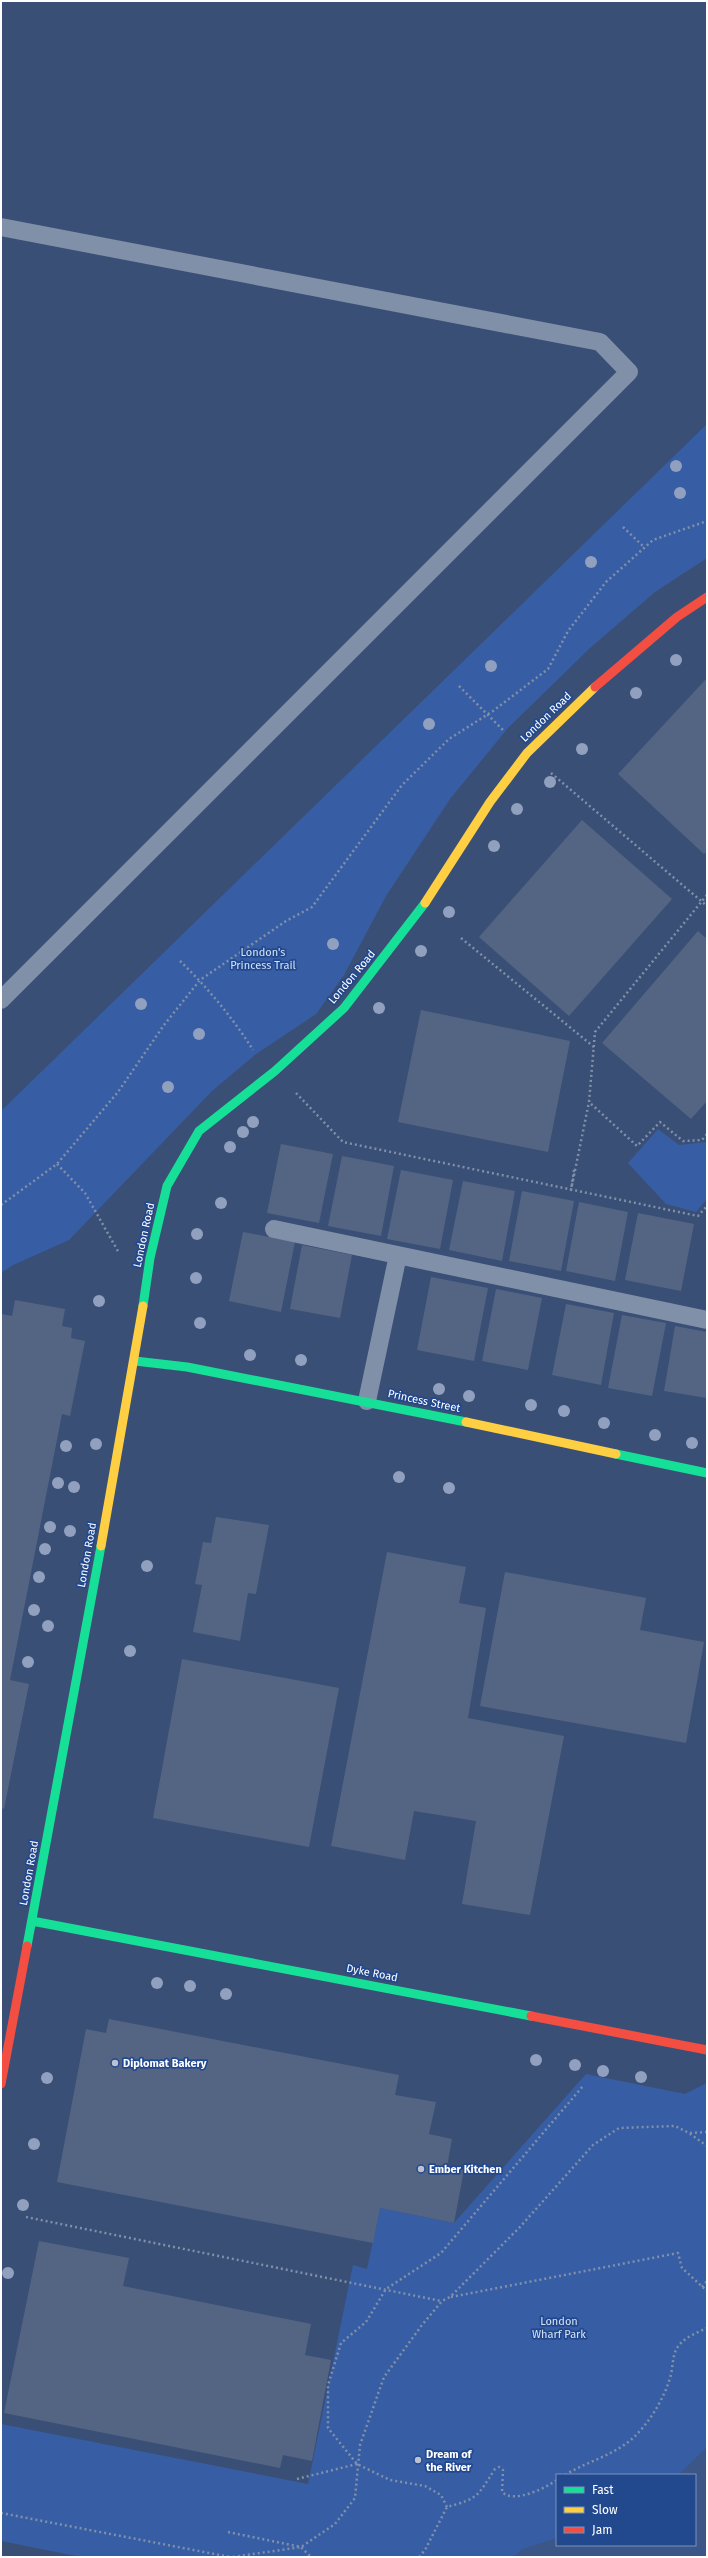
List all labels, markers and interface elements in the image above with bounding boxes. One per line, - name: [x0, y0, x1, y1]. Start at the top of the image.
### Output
- street label: London Road: [518, 689, 574, 745]
- park label: London's Princess Trail: [230, 946, 296, 972]
- street label: London Road: [326, 948, 378, 1006]
- street label: London Road: [131, 1201, 157, 1269]
- street label: Princess Street: [386, 1387, 462, 1415]
- street label: London Road: [75, 1521, 99, 1589]
- street label: London Road: [17, 1839, 41, 1907]
- street label: Dyke Road: [345, 1962, 399, 1984]
- place label: Diplomat Bakery: [123, 2057, 207, 2070]
- marker: Diplomat Bakery: [110, 2058, 120, 2068]
- place label: Ember Kitchen: [429, 2163, 502, 2176]
- marker: Ember Kitchen: [416, 2164, 426, 2174]
- park label: London Wharf Park: [532, 2315, 586, 2341]
- place label: Dream of the River: [426, 2448, 473, 2474]
- marker: Dream of the River: [413, 2455, 423, 2465]
- legend: [556, 2474, 696, 2546]
- text: Fast: [592, 2483, 614, 2497]
- text: Slow: [592, 2503, 618, 2517]
- text: Jam: [592, 2523, 612, 2537]

